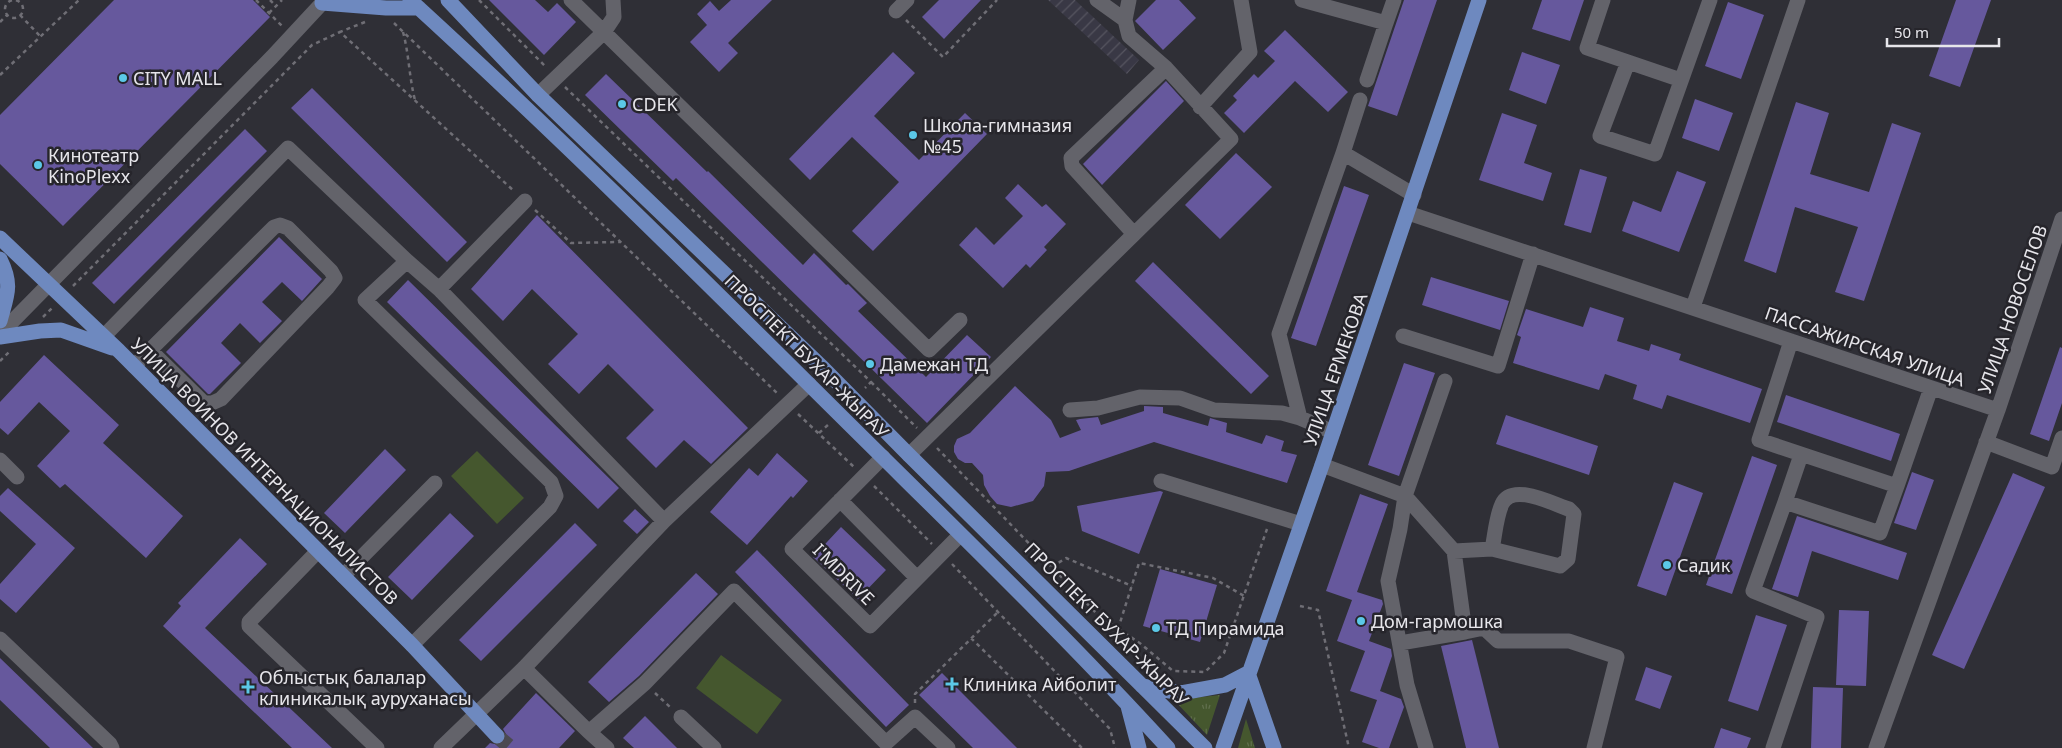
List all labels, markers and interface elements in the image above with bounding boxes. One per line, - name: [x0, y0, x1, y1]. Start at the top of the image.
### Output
- scale bar: [1887, 15, 2000, 47]
- text: 50 m: [1894, 22, 1929, 42]
- place label: CITY MALL: [133, 66, 222, 90]
- marker: CITY MALL: [117, 72, 129, 84]
- place label: CDEK: [632, 92, 679, 116]
- marker: CDEK: [616, 98, 628, 110]
- place label: Школа-гимназия №45: [923, 113, 1072, 158]
- marker: Школа-гимназия №45: [907, 129, 919, 141]
- place label: Кинотеатр KinoPlexx: [48, 143, 139, 188]
- marker: Кинотеатр KinoPlexx: [32, 159, 44, 171]
- street label: УЛИЦА НОВОСЕЛОВ: [1972, 221, 2052, 397]
- street label: ПРОСПЕКТ БУХАР-ЖЫРАУ: [720, 269, 895, 444]
- street label: УЛИЦА ЕРМЕКОВА: [1298, 289, 1373, 449]
- street label: ПАССАЖИРСКАЯ УЛИЦА: [1762, 300, 1969, 392]
- street label: УЛИЦА ВОИНОВ ИНТЕРНАЦИОНАЛИСТОВ: [126, 332, 404, 610]
- place label: Дамежан ТД: [880, 352, 988, 376]
- marker: Дамежан ТД: [864, 358, 876, 370]
- street label: ПРОСПЕКТ БУХАР-ЖЫРАУ: [1020, 537, 1195, 712]
- street label: I'MDRIVE: [808, 538, 880, 610]
- place label: Садик: [1677, 553, 1731, 577]
- marker: Садик: [1661, 559, 1673, 571]
- place label: Дом-гармошка: [1371, 609, 1503, 633]
- marker: Дом-гармошка: [1355, 615, 1367, 627]
- place label: ТД Пирамида: [1166, 616, 1285, 640]
- marker: ТД Пирамида: [1150, 622, 1162, 634]
- place label: Облыстық балалар клиникалық ауруханасы: [259, 665, 472, 710]
- place label: Клиника Айболит: [963, 672, 1117, 696]
- marker: Клиника Айболит: [945, 677, 959, 691]
- marker: Облыстық балалар клиникалық ауруханасы: [241, 680, 255, 694]

